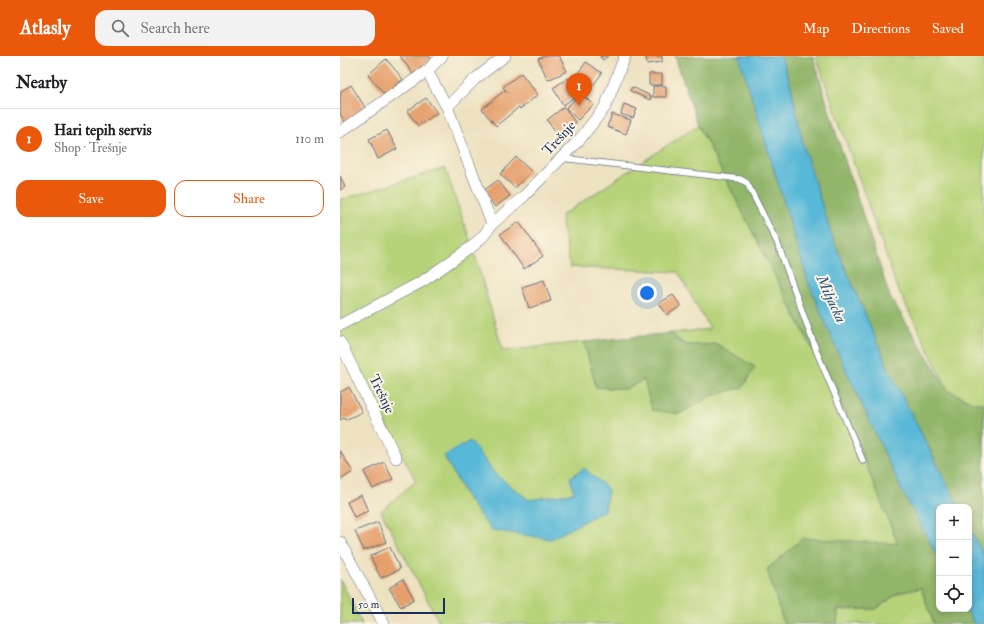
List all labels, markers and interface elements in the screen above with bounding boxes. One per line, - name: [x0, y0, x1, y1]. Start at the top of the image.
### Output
- search box: [95, 10, 375, 46]
- text: Atlasly: [20, 16, 71, 40]
- icon: search: [109, 17, 131, 39]
- text: Search here: [141, 19, 210, 38]
- text: Map: [803, 20, 829, 37]
- text: Directions: [851, 20, 910, 37]
- text: Saved: [932, 20, 964, 37]
- text: Nearby: [16, 72, 67, 93]
- pin: 1: [566, 73, 592, 106]
- street label: Trešnje: [539, 117, 579, 159]
- text: Hari tepih servis: [54, 121, 152, 140]
- text: 1: [27, 131, 31, 147]
- text: 110 m: [295, 131, 324, 147]
- text: Shop · Trešnje: [54, 140, 127, 156]
- button: Save: [16, 180, 166, 217]
- button: Share: [174, 180, 324, 217]
- water label: Miljacka: [811, 271, 850, 326]
- your location: [637, 283, 657, 303]
- street label: Trešnje: [365, 372, 399, 416]
- map controls: [936, 504, 972, 612]
- button: +: [936, 504, 972, 540]
- button: −: [936, 540, 972, 576]
- button: locate: [936, 576, 972, 612]
- scale bar: [352, 596, 445, 615]
- text: 50 m: [358, 598, 379, 611]

